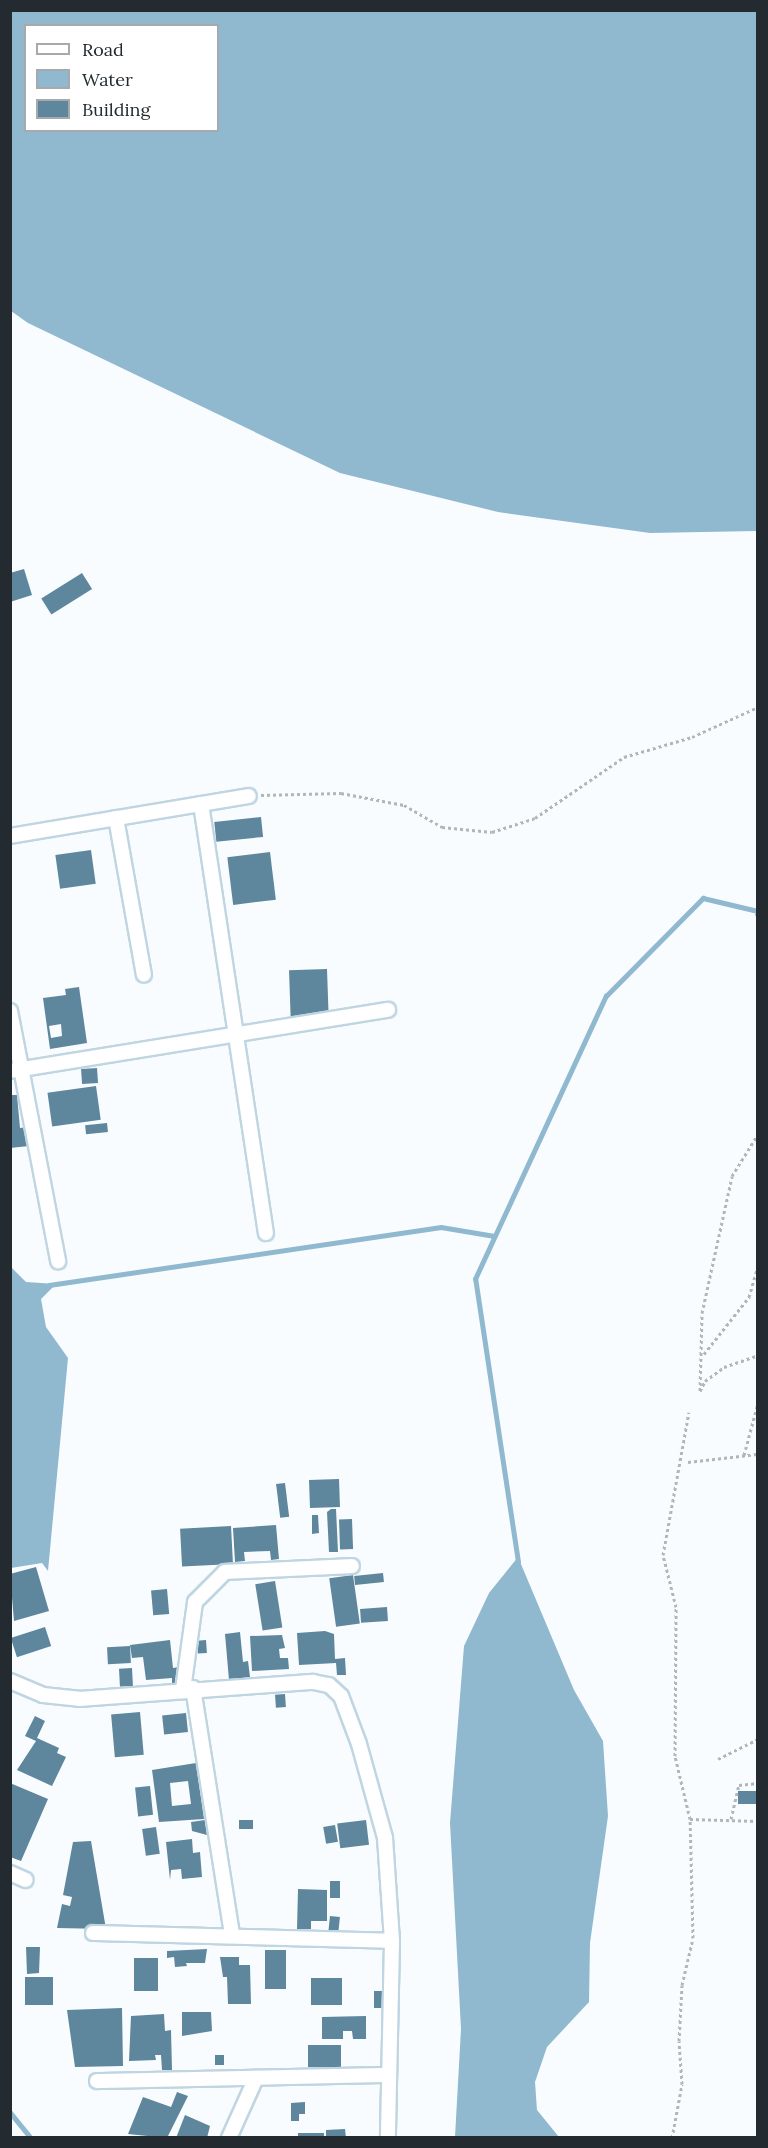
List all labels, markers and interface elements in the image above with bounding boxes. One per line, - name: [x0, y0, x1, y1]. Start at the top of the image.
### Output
- legend: [24, 24, 219, 132]
- text: Road: [82, 38, 124, 61]
- text: Water: [82, 68, 133, 91]
- text: Building: [82, 98, 150, 121]

